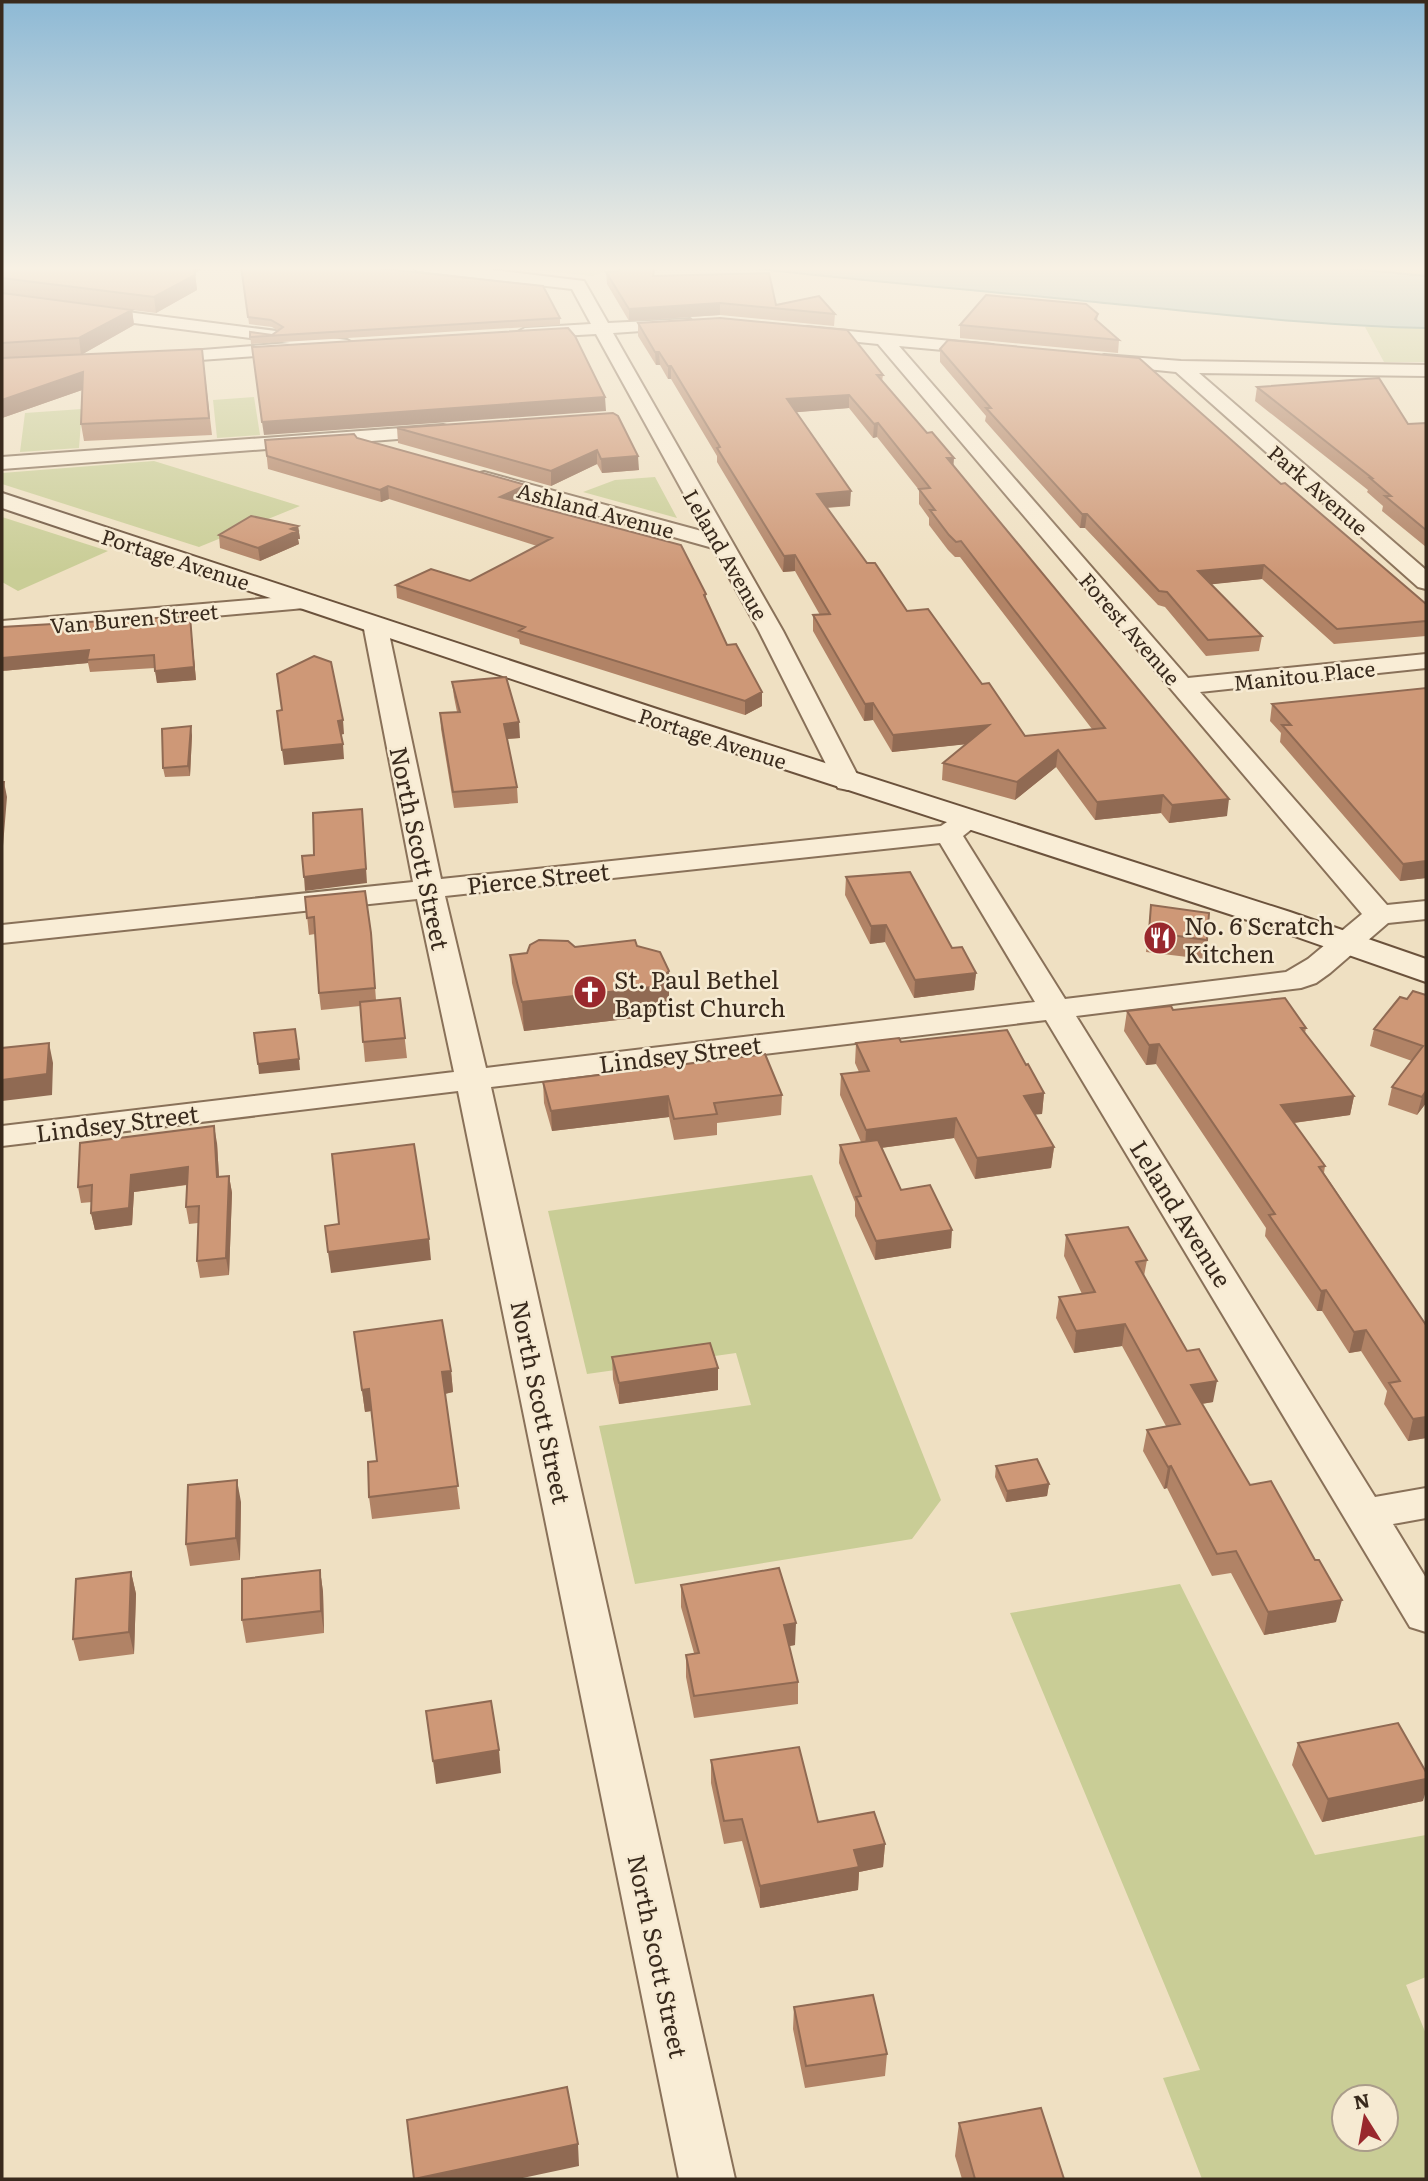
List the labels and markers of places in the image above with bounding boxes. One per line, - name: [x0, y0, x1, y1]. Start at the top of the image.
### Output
- place label: No. 6 Scratch Kitchen: [1184, 907, 1334, 970]
- restaurant icon: No. 6 Scratch Kitchen: [1141, 919, 1179, 957]
- place label: St. Paul Bethel Baptist Church: [614, 961, 786, 1024]
- church icon: St. Paul Bethel Baptist Church: [571, 973, 609, 1011]

